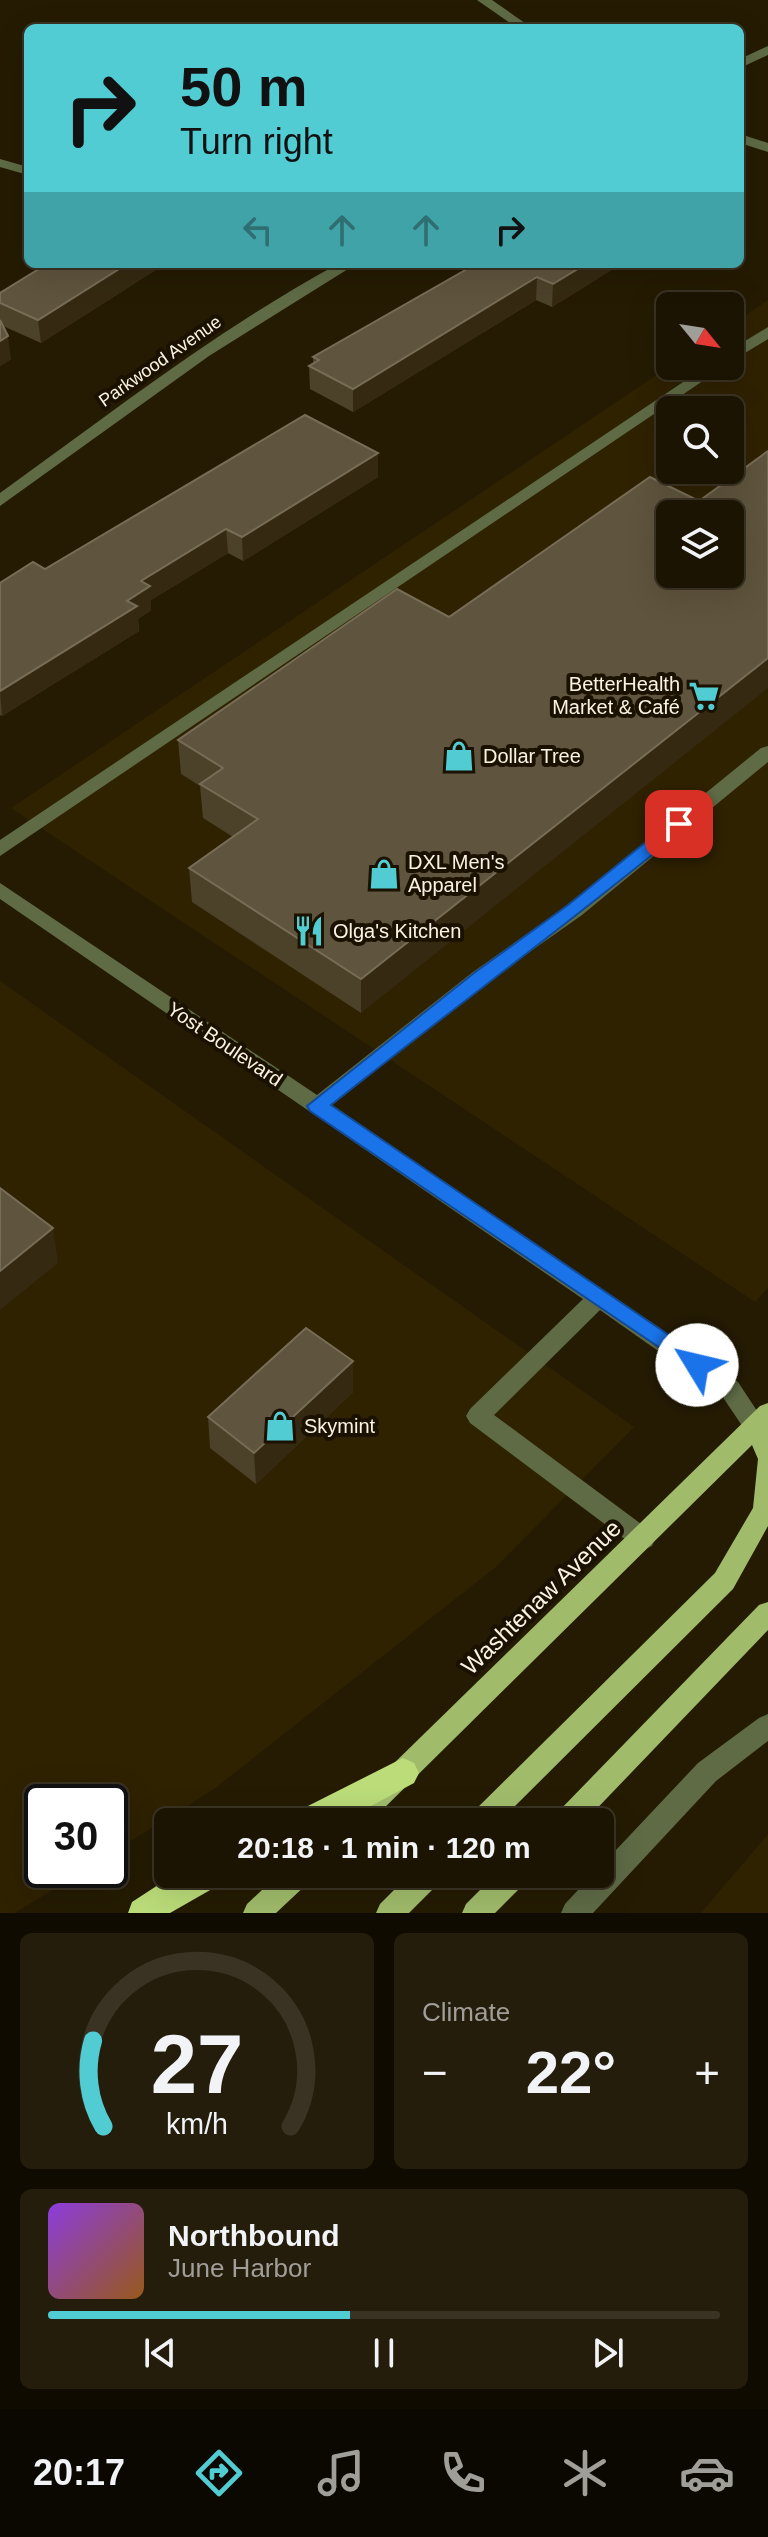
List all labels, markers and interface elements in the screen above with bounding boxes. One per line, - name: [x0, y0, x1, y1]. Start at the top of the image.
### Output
- text: 50 m: [180, 55, 308, 118]
- icon: right: [48, 56, 152, 160]
- text: Turn right: [180, 121, 333, 162]
- icon: left: [236, 208, 280, 252]
- icon: ahead: [320, 208, 364, 252]
- icon: ahead: [404, 208, 448, 252]
- icon: right: [488, 208, 532, 252]
- north arrow: [656, 292, 744, 380]
- map controls: [656, 292, 744, 588]
- street label: Parkwood Avenue: [95, 311, 225, 411]
- button: search: [656, 396, 744, 484]
- button: layers: [656, 500, 744, 588]
- place label: BetterHealth Market & Café: [552, 673, 680, 718]
- supermarket icon: BetterHealth Market & Café: [687, 679, 721, 713]
- shop icon: Dollar Tree: [442, 739, 476, 773]
- place label: Dollar Tree: [483, 745, 581, 767]
- pin: [645, 790, 713, 858]
- icon: arrive: [657, 802, 701, 846]
- place label: DXL Men's Apparel: [408, 851, 504, 896]
- shop icon: DXL Men's Apparel: [367, 857, 401, 891]
- restaurant icon: Olga's Kitchen: [292, 914, 326, 948]
- place label: Olga's Kitchen: [333, 920, 461, 942]
- street label: Yost Boulevard: [163, 997, 287, 1091]
- position arrow: [655, 1323, 739, 1407]
- shop icon: Skymint: [263, 1409, 297, 1443]
- place label: Skymint: [304, 1415, 376, 1437]
- street label: Washtenaw Avenue: [456, 1514, 626, 1680]
- speed limit sign: 30: [24, 1784, 128, 1888]
- text: 20:18 · 1 min · 120 m: [237, 1831, 531, 1864]
- text: Climate: [422, 1997, 510, 2027]
- text: 27: [151, 2018, 243, 2111]
- text: 22°: [526, 2039, 616, 2106]
- text: −: [422, 2048, 448, 2097]
- text: +: [694, 2048, 720, 2097]
- text: km/h: [166, 2108, 228, 2140]
- text: Northbound: [168, 2219, 340, 2252]
- text: June Harbor: [168, 2253, 311, 2283]
- icon: previous: [138, 2331, 182, 2375]
- icon: pause: [362, 2331, 406, 2375]
- icon: next: [586, 2331, 630, 2375]
- icon: directions: [191, 2445, 247, 2501]
- icon: music: [313, 2445, 369, 2501]
- icon: phone: [435, 2445, 491, 2501]
- icon: climate: [557, 2445, 613, 2501]
- icon: car: [679, 2445, 735, 2501]
- text: 20:17: [33, 2452, 125, 2493]

